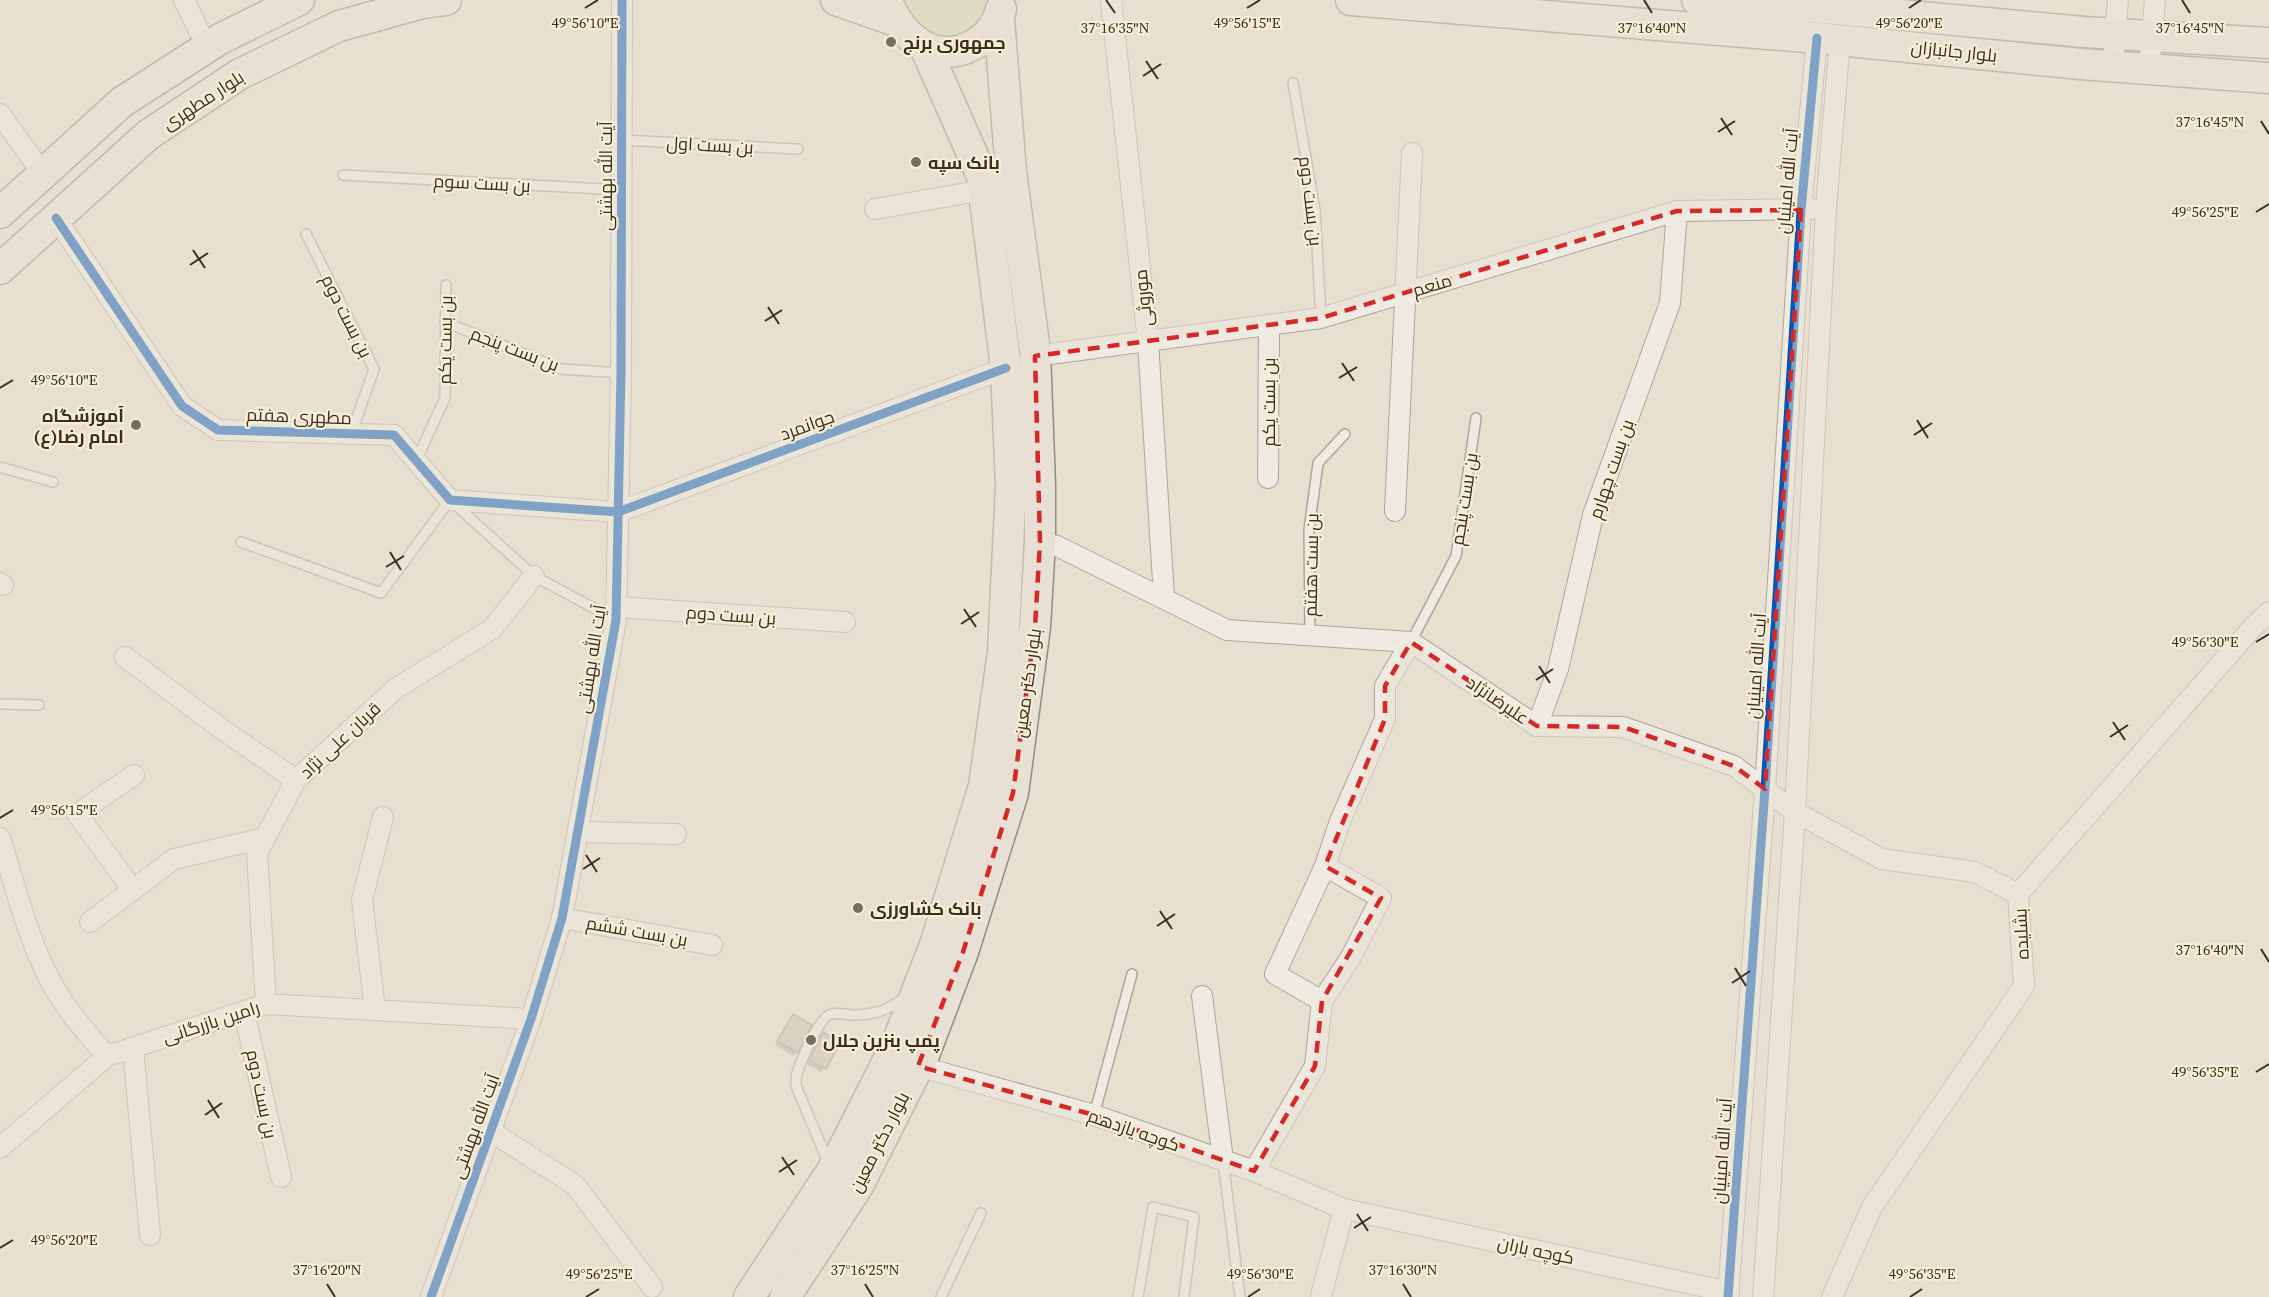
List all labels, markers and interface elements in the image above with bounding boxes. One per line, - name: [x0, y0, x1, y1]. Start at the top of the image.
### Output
- text: 49°56'10"E: [551, 12, 619, 33]
- text: 49°56'15"E: [1213, 12, 1281, 33]
- text: 49°56'20"E: [1875, 12, 1943, 33]
- text: 37°16'35"N: [1080, 17, 1150, 38]
- text: 37°16'40"N: [1617, 17, 1687, 38]
- text: 37°16'45"N: [2155, 17, 2225, 38]
- place label: جمهوری برنج: [903, 30, 1006, 55]
- street label: بلوار جانبازان: [1910, 34, 1998, 68]
- marker: جمهوری برنج: [884, 35, 898, 49]
- street label: بلوار مطهری: [157, 64, 249, 136]
- text: 37°16'45"N: [2175, 111, 2245, 132]
- street label: آیت الله بهشتی: [593, 121, 618, 231]
- street label: آیت الله امینیان: [1770, 127, 1804, 235]
- street label: بن بست اول: [666, 130, 754, 160]
- place label: بانک سپه: [928, 150, 1000, 175]
- marker: بانک سپه: [909, 155, 923, 169]
- street label: بن بست دوم: [1293, 155, 1329, 247]
- street label: بن بست سوم: [433, 168, 531, 198]
- text: 49°56'25"E: [2171, 201, 2239, 222]
- street label: منعم: [1409, 267, 1455, 303]
- street label: موروثی: [1128, 268, 1158, 328]
- street label: بن بست دوم: [315, 270, 379, 362]
- street label: بن بست یکم: [432, 295, 458, 385]
- street label: بن بست پنجم: [467, 321, 563, 377]
- street label: بن بست یکم: [1256, 357, 1281, 447]
- text: 49°56'10"E: [30, 369, 98, 390]
- street label: مطهری هفتم: [246, 402, 352, 430]
- place label: آموزشگاه امام رضا(ع): [34, 403, 124, 449]
- street label: جوانمرد: [776, 404, 838, 446]
- street label: بن بست چهارم: [1582, 416, 1640, 522]
- marker: آموزشگاه امام رضا(ع): [129, 418, 143, 432]
- street label: بن بست پنجم: [1444, 451, 1484, 547]
- street label: بن بست هفتم: [1298, 513, 1324, 617]
- street label: بن بست دوم: [685, 599, 777, 631]
- street label: آیت الله بهشتی: [570, 603, 612, 715]
- street label: آیت الله امینیان: [1740, 612, 1772, 720]
- street label: بلوار دکتر معین: [1007, 627, 1047, 739]
- text: 49°56'30"E: [2171, 631, 2239, 652]
- street label: علیرضانژاد: [1462, 670, 1534, 730]
- street label: قربان علی نژاد: [294, 696, 386, 784]
- text: 49°56'15"E: [30, 799, 98, 820]
- place label: بانک کشاورزی: [870, 896, 982, 921]
- marker: بانک کشاورزی: [851, 901, 865, 915]
- street label: بشلیده: [2007, 908, 2035, 960]
- street label: بن بست ششم: [584, 910, 690, 952]
- text: 37°16'40"N: [2175, 939, 2245, 960]
- street label: رامین بازرگانی: [159, 995, 263, 1049]
- place label: پمپ بنزین جلال: [823, 1028, 940, 1053]
- marker: پمپ بنزین جلال: [804, 1033, 818, 1047]
- street label: بن بست دوم: [240, 1047, 284, 1141]
- text: 49°56'35"E: [2171, 1061, 2239, 1082]
- street label: آیت الله بهشتی: [444, 1070, 506, 1182]
- street label: بلوار دکتر معین: [843, 1087, 915, 1197]
- street label: آیت الله امینیان: [1706, 1097, 1738, 1205]
- street label: کوچه یازدهم: [1085, 1103, 1183, 1157]
- text: 49°56'20"E: [30, 1229, 98, 1250]
- street label: کوچه باران: [1495, 1230, 1577, 1270]
- text: 37°16'20"N: [292, 1259, 362, 1280]
- text: 37°16'25"N: [830, 1259, 900, 1280]
- text: 37°16'30"N: [1368, 1259, 1438, 1280]
- text: 49°56'25"E: [565, 1263, 633, 1284]
- text: 49°56'30"E: [1226, 1263, 1294, 1284]
- text: 49°56'35"E: [1888, 1263, 1956, 1284]

